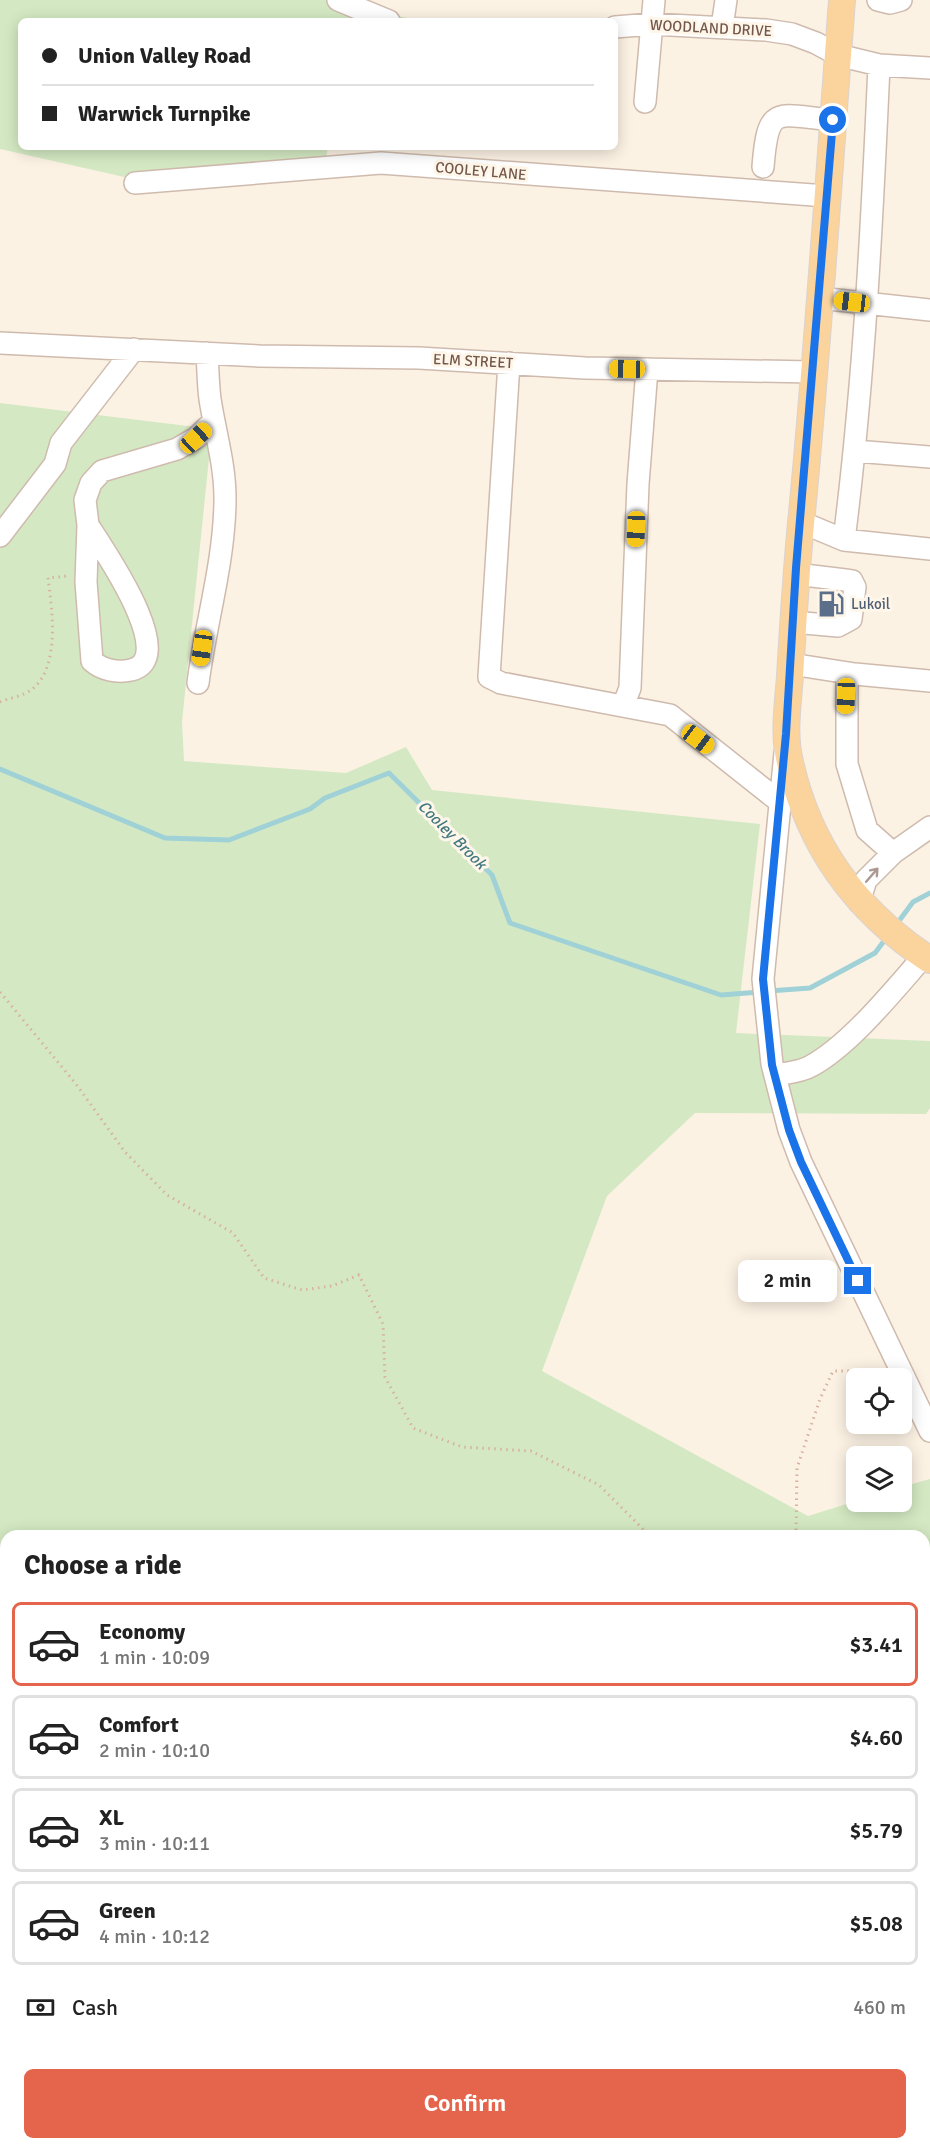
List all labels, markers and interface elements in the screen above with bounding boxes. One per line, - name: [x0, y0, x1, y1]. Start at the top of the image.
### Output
- street label: WOODLAND DRIVE: [649, 16, 773, 40]
- text: Union Valley Road: [78, 42, 251, 69]
- text: Warwick Turnpike: [78, 100, 251, 127]
- route start: [819, 106, 846, 133]
- street label: COOLEY LANE: [435, 158, 527, 184]
- car: [833, 291, 871, 313]
- street label: ELM STREET: [432, 350, 514, 372]
- car: [609, 360, 645, 378]
- car: [177, 419, 215, 457]
- car: [626, 511, 646, 547]
- fuel station icon: Lukoil: [816, 589, 846, 619]
- place label: Lukoil: [851, 595, 890, 613]
- car: [191, 629, 213, 667]
- car: [836, 678, 856, 714]
- car: [678, 721, 718, 757]
- water label: Cooley Brook: [413, 796, 492, 875]
- one-way arrow: [865, 868, 879, 883]
- callout: 2 min: [738, 1260, 837, 1302]
- route end: [844, 1267, 871, 1294]
- text: 2 min: [764, 1268, 811, 1293]
- map controls: [846, 1368, 912, 1512]
- button: locate: [846, 1368, 912, 1434]
- button: layers: [846, 1446, 912, 1512]
- text: Choose a ride: [24, 1549, 182, 1582]
- icon: car: [27, 1617, 81, 1671]
- text: Economy: [99, 1618, 185, 1645]
- text: $3.41: [849, 1631, 903, 1658]
- text: 1 min · 10:09: [99, 1645, 210, 1670]
- icon: car: [27, 1710, 81, 1764]
- text: Comfort: [99, 1711, 179, 1738]
- text: $4.60: [849, 1724, 903, 1751]
- text: 2 min · 10:10: [99, 1738, 210, 1763]
- icon: car: [27, 1803, 81, 1857]
- text: XL: [99, 1804, 124, 1831]
- text: $5.79: [849, 1817, 903, 1844]
- text: 3 min · 10:11: [99, 1831, 210, 1856]
- icon: car: [27, 1896, 81, 1950]
- text: Green: [99, 1897, 156, 1924]
- text: $5.08: [849, 1910, 903, 1937]
- text: 4 min · 10:12: [99, 1924, 210, 1949]
- icon: cash: [24, 1991, 57, 2024]
- text: Cash: [72, 1994, 118, 2021]
- text: 460 m: [853, 1995, 906, 2020]
- button: Confirm: [24, 2069, 906, 2138]

